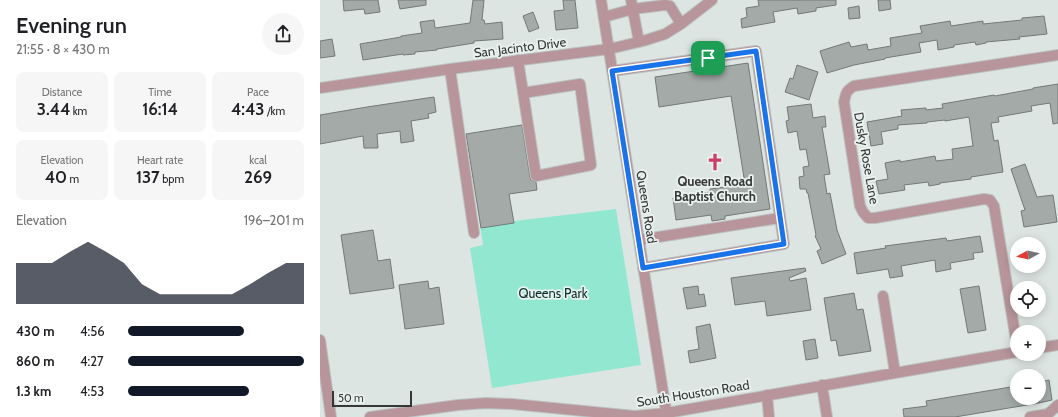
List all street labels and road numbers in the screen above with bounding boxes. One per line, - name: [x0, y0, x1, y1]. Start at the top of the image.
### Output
- street label: San Jacinto Drive: [473, 33, 567, 61]
- street label: Dusky Rose Lane: [851, 111, 883, 206]
- street label: Queens Road: [633, 169, 661, 245]
- street label: South Houston Road: [635, 376, 751, 410]

